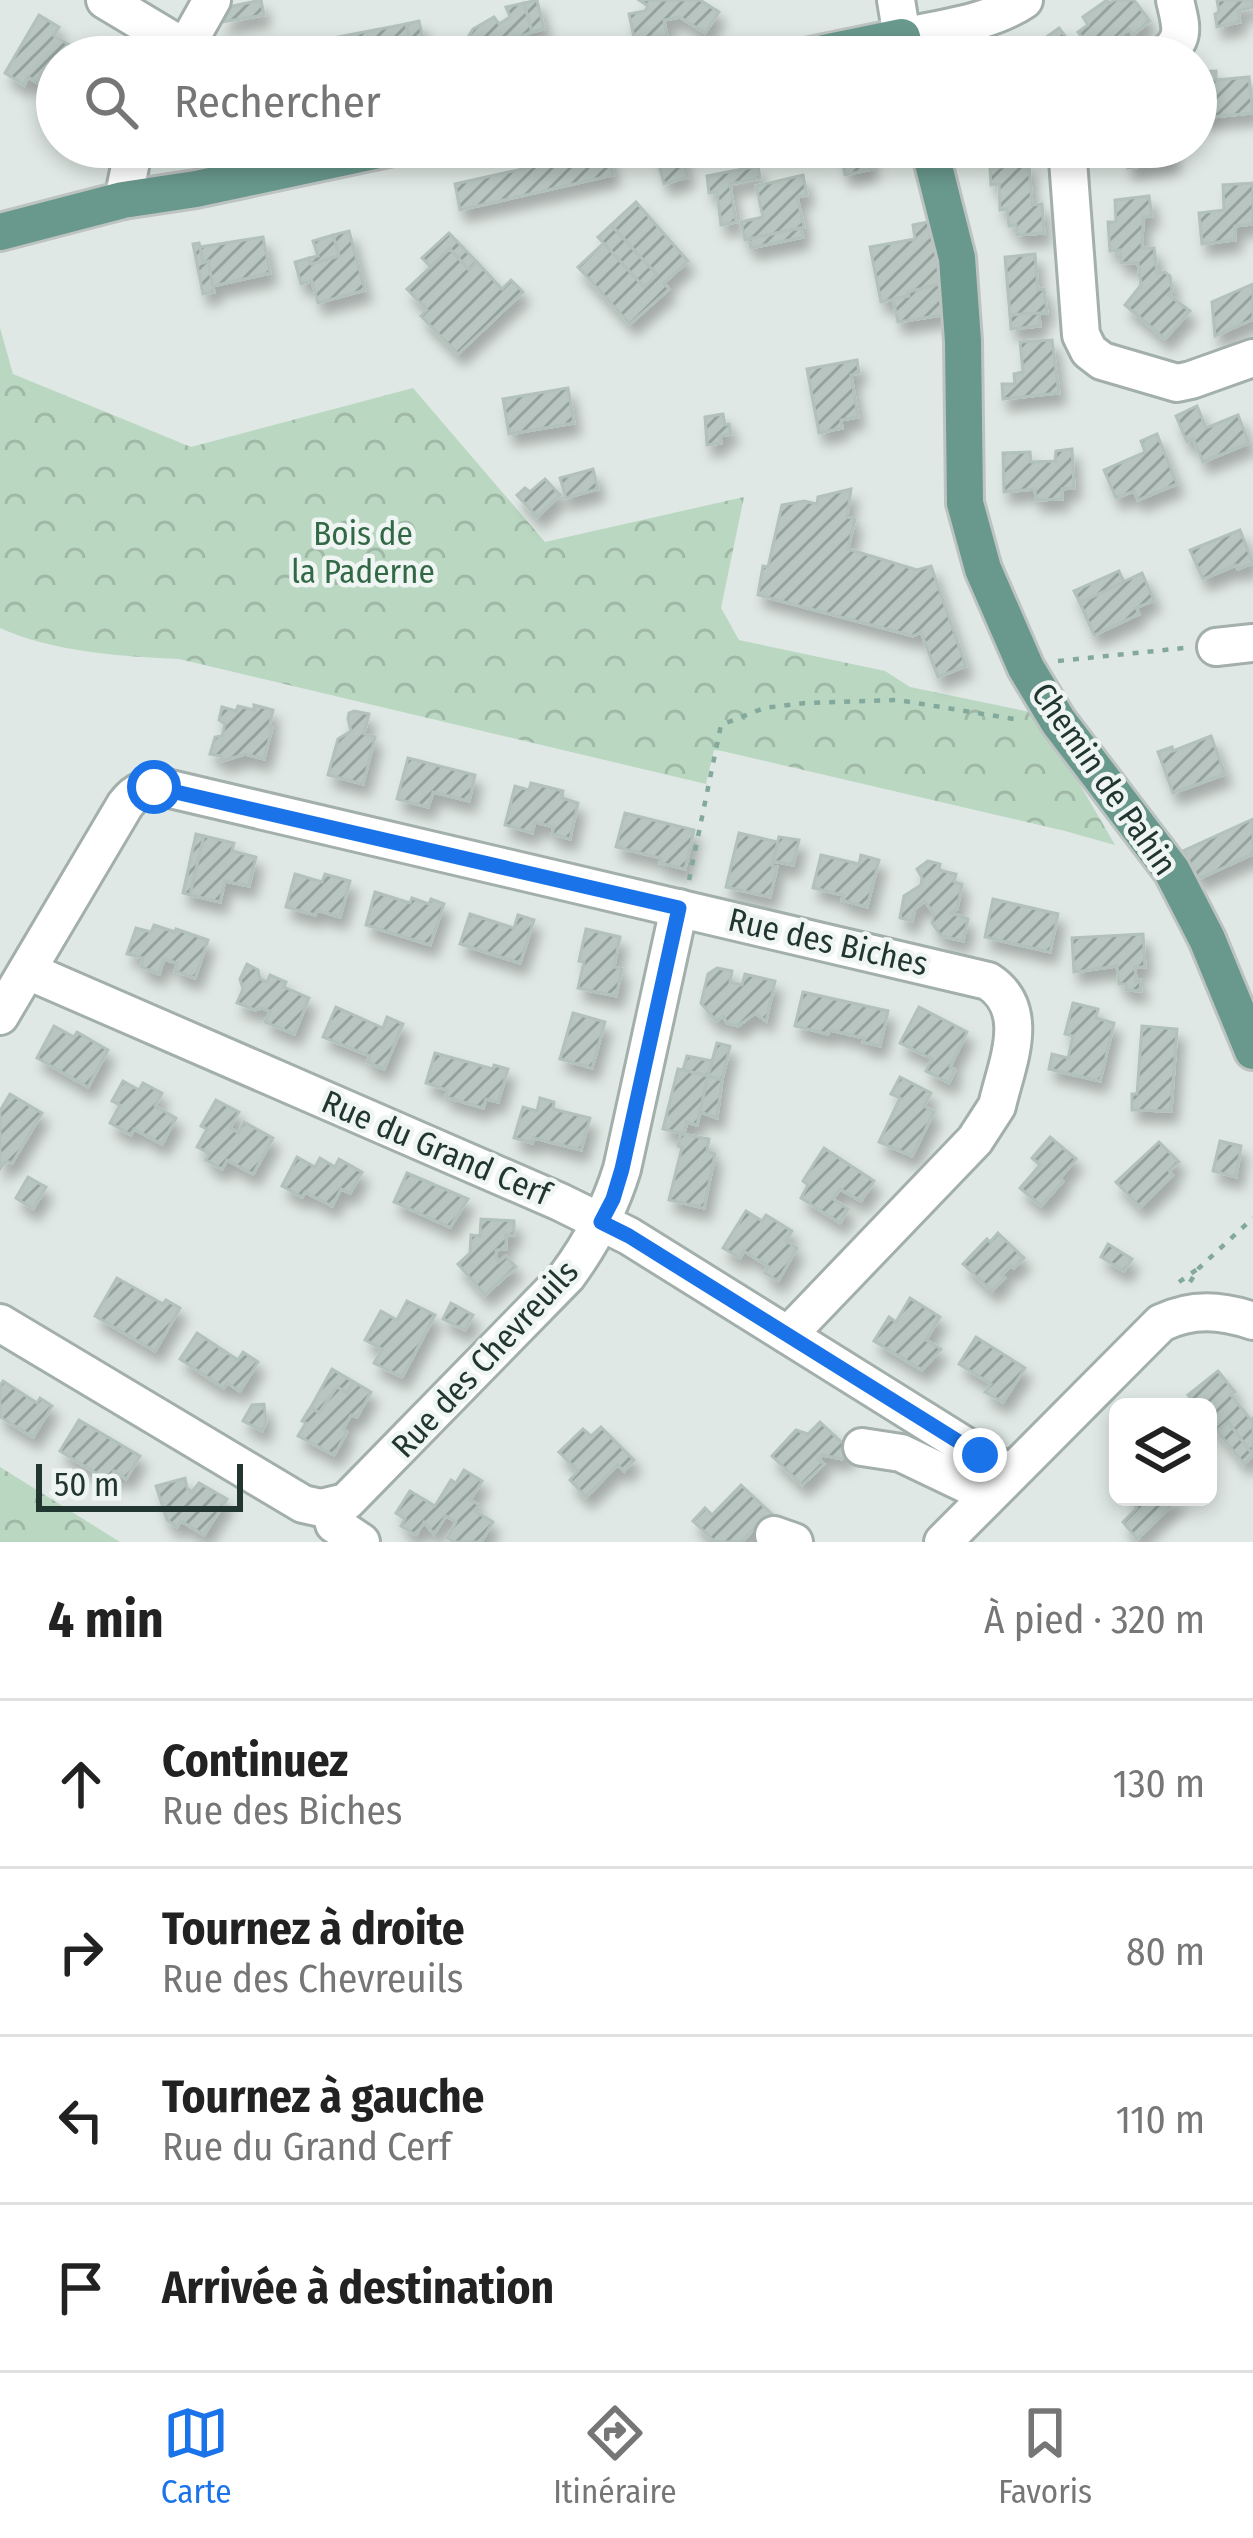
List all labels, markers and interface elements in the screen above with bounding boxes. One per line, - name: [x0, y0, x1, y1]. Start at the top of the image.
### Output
- search box: [36, 36, 1217, 168]
- icon: search: [78, 69, 144, 135]
- text: Rechercher: [174, 75, 381, 129]
- park label: Bois de la Paderne: [291, 514, 435, 592]
- street label: Chemin de Pahin: [1023, 675, 1185, 883]
- route start: [127, 760, 181, 814]
- street label: Rue des Biches: [724, 900, 932, 984]
- street label: Rue du Grand Cerf: [316, 1082, 558, 1215]
- street label: Rue des Chevreuils: [383, 1252, 587, 1466]
- map controls: [1109, 1398, 1217, 1506]
- button: layers: [1109, 1398, 1217, 1506]
- route end: [953, 1428, 1007, 1482]
- scale bar: [36, 1458, 243, 1511]
- text: 50 m: [54, 1465, 119, 1505]
- text: 4 min: [48, 1589, 164, 1651]
- text: À pied · 320 m: [984, 1597, 1205, 1643]
- text: Continuez: [162, 1734, 348, 1788]
- icon: ahead: [48, 1751, 114, 1817]
- text: 130 m: [1113, 1761, 1205, 1807]
- text: Rue des Biches: [162, 1788, 402, 1834]
- text: Tournez à droite: [162, 1902, 465, 1956]
- icon: right: [48, 1919, 114, 1985]
- text: 80 m: [1126, 1929, 1205, 1975]
- text: Rue des Chevreuils: [162, 1956, 463, 2002]
- text: Tournez à gauche: [162, 2070, 484, 2124]
- icon: left: [48, 2087, 114, 2153]
- text: 110 m: [1116, 2097, 1205, 2143]
- text: Rue du Grand Cerf: [162, 2124, 451, 2170]
- icon: arrive: [48, 2255, 114, 2321]
- text: Arrivée à destination: [162, 2261, 554, 2315]
- tab: Carte: [161, 2400, 232, 2512]
- tab: Itinéraire: [553, 2400, 677, 2512]
- tab: Favoris: [998, 2400, 1092, 2512]

